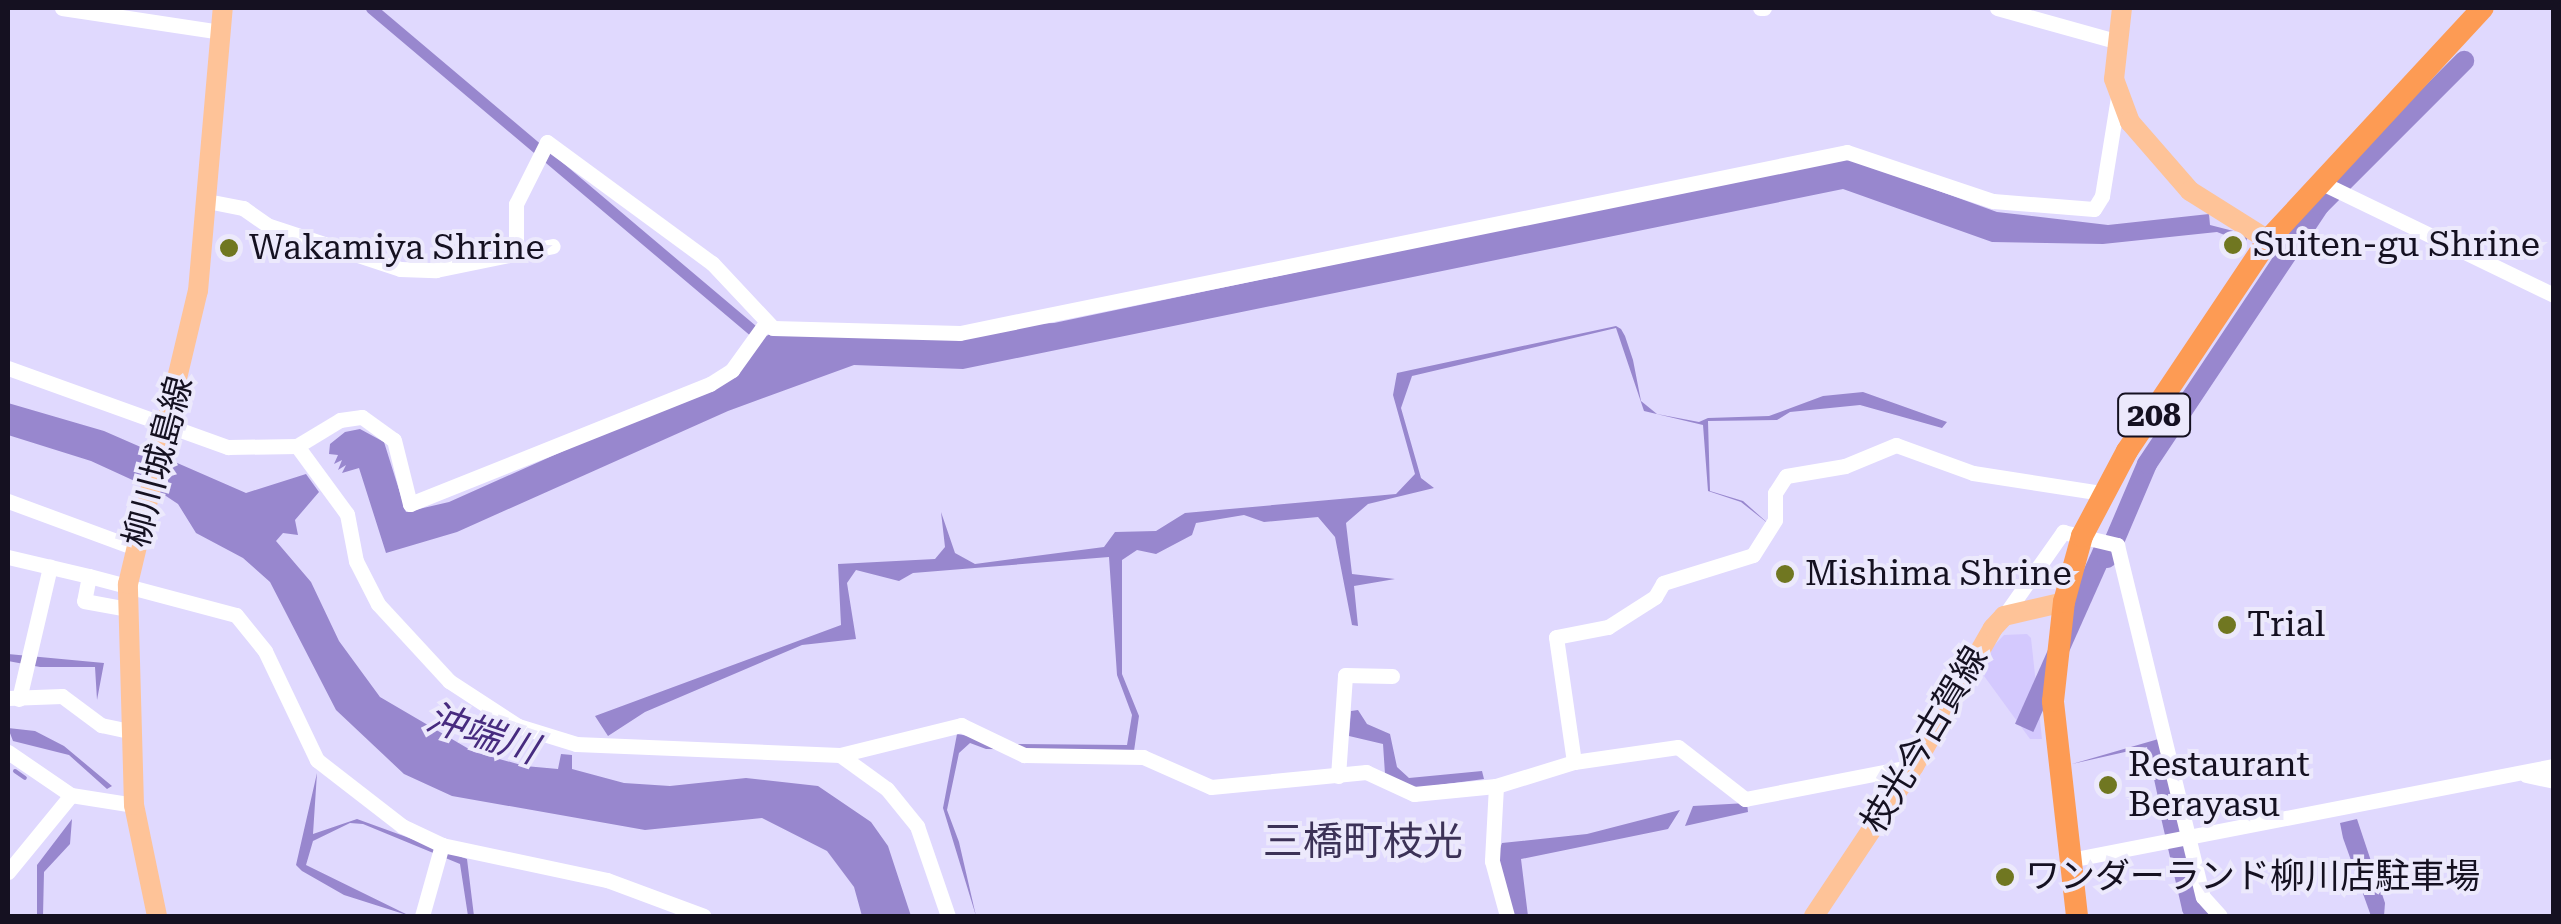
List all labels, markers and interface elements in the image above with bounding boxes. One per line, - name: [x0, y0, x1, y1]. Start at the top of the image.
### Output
- place label: Suiten-gu Shrine: [2253, 224, 2540, 266]
- place label: Wakamiya Shrine: [249, 227, 545, 269]
- marker: Suiten-gu Shrine: [2222, 234, 2244, 256]
- marker: Wakamiya Shrine: [218, 237, 240, 259]
- street label: 柳川城島線: [116, 372, 202, 552]
- road number: 208: [2116, 388, 2192, 442]
- place label: Mishima Shrine: [1805, 553, 2072, 595]
- marker: Mishima Shrine: [1774, 563, 1796, 585]
- place label: Trial: [2247, 604, 2325, 646]
- marker: Trial: [2216, 614, 2238, 636]
- street label: 枝光今古賀線: [1853, 639, 1997, 841]
- water label: 沖端川: [421, 695, 543, 773]
- place label: Restaurant Berayasu: [2128, 744, 2310, 826]
- marker: Restaurant Berayasu: [2097, 774, 2119, 796]
- district label: 三橋町枝光: [1263, 818, 1463, 866]
- place label: ワンダーランド柳川店駐車場: [2025, 856, 2480, 898]
- marker: ワンダーランド柳川店駐車場: [1994, 866, 2016, 888]

